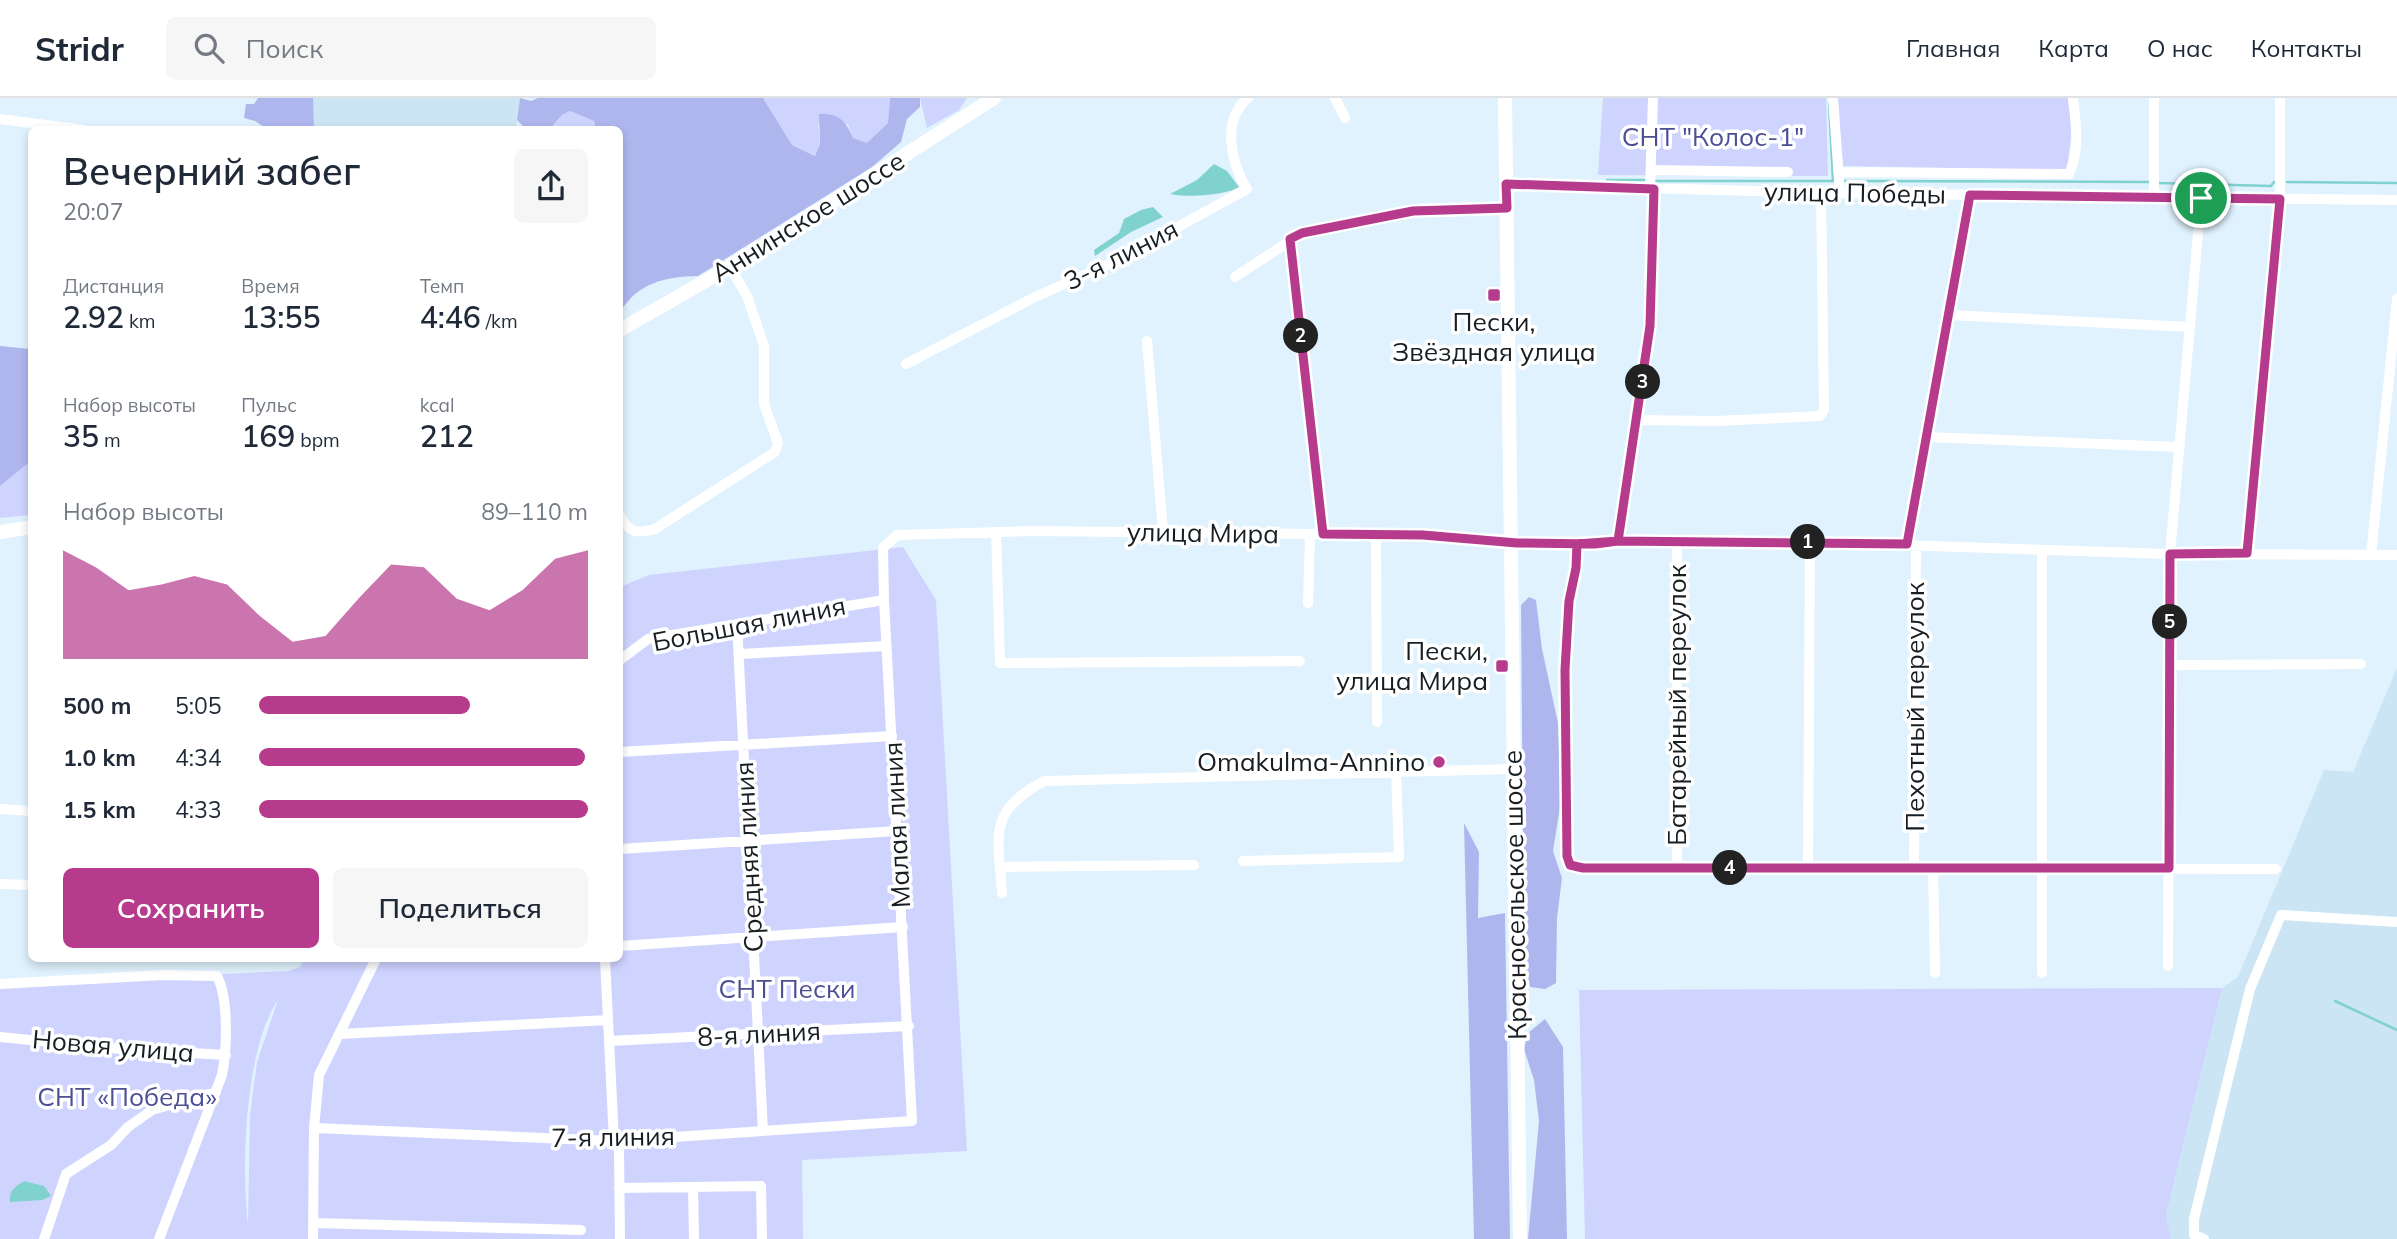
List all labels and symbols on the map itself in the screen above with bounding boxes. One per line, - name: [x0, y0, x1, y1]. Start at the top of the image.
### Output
- park label: СНТ "Колос-1": [1622, 120, 1804, 153]
- street label: Аннинское шоссе: [705, 144, 910, 289]
- pin: [2171, 168, 2231, 228]
- street label: улица Победы: [1764, 174, 1946, 211]
- street label: 3-я линия: [1058, 212, 1183, 297]
- marker: Пески, Звёздная улица: [1486, 287, 1502, 303]
- place label: Пески, Звёздная улица: [1392, 305, 1596, 368]
- pin: 2: [1284, 318, 1318, 354]
- pin: 3: [1626, 364, 1660, 400]
- street label: улица Мира: [1127, 515, 1279, 550]
- pin: 1: [1790, 524, 1826, 560]
- street label: Батарейный переулок: [1660, 564, 1693, 846]
- street label: Пехотный переулок: [1898, 582, 1931, 832]
- street label: Большая линия: [649, 589, 848, 658]
- pin: 5: [2152, 604, 2188, 640]
- place label: Пески, улица Мира: [1336, 634, 1488, 697]
- marker: Пески, улица Мира: [1494, 658, 1510, 674]
- street label: Малая линия: [876, 741, 917, 909]
- place label: Omakulma-Annino: [1197, 745, 1425, 778]
- street label: Красносельское шоссе: [1495, 750, 1534, 1040]
- marker: Omakulma-Annino: [1431, 754, 1447, 770]
- street label: Средняя линия: [727, 761, 770, 953]
- pin: 4: [1712, 850, 1748, 886]
- park label: СНТ Пески: [718, 972, 856, 1005]
- street label: 8-я линия: [696, 1014, 822, 1053]
- street label: Новая улица: [31, 1022, 195, 1069]
- park label: СНТ «Победа»: [37, 1080, 217, 1113]
- street label: 7-я линия: [551, 1119, 675, 1154]

